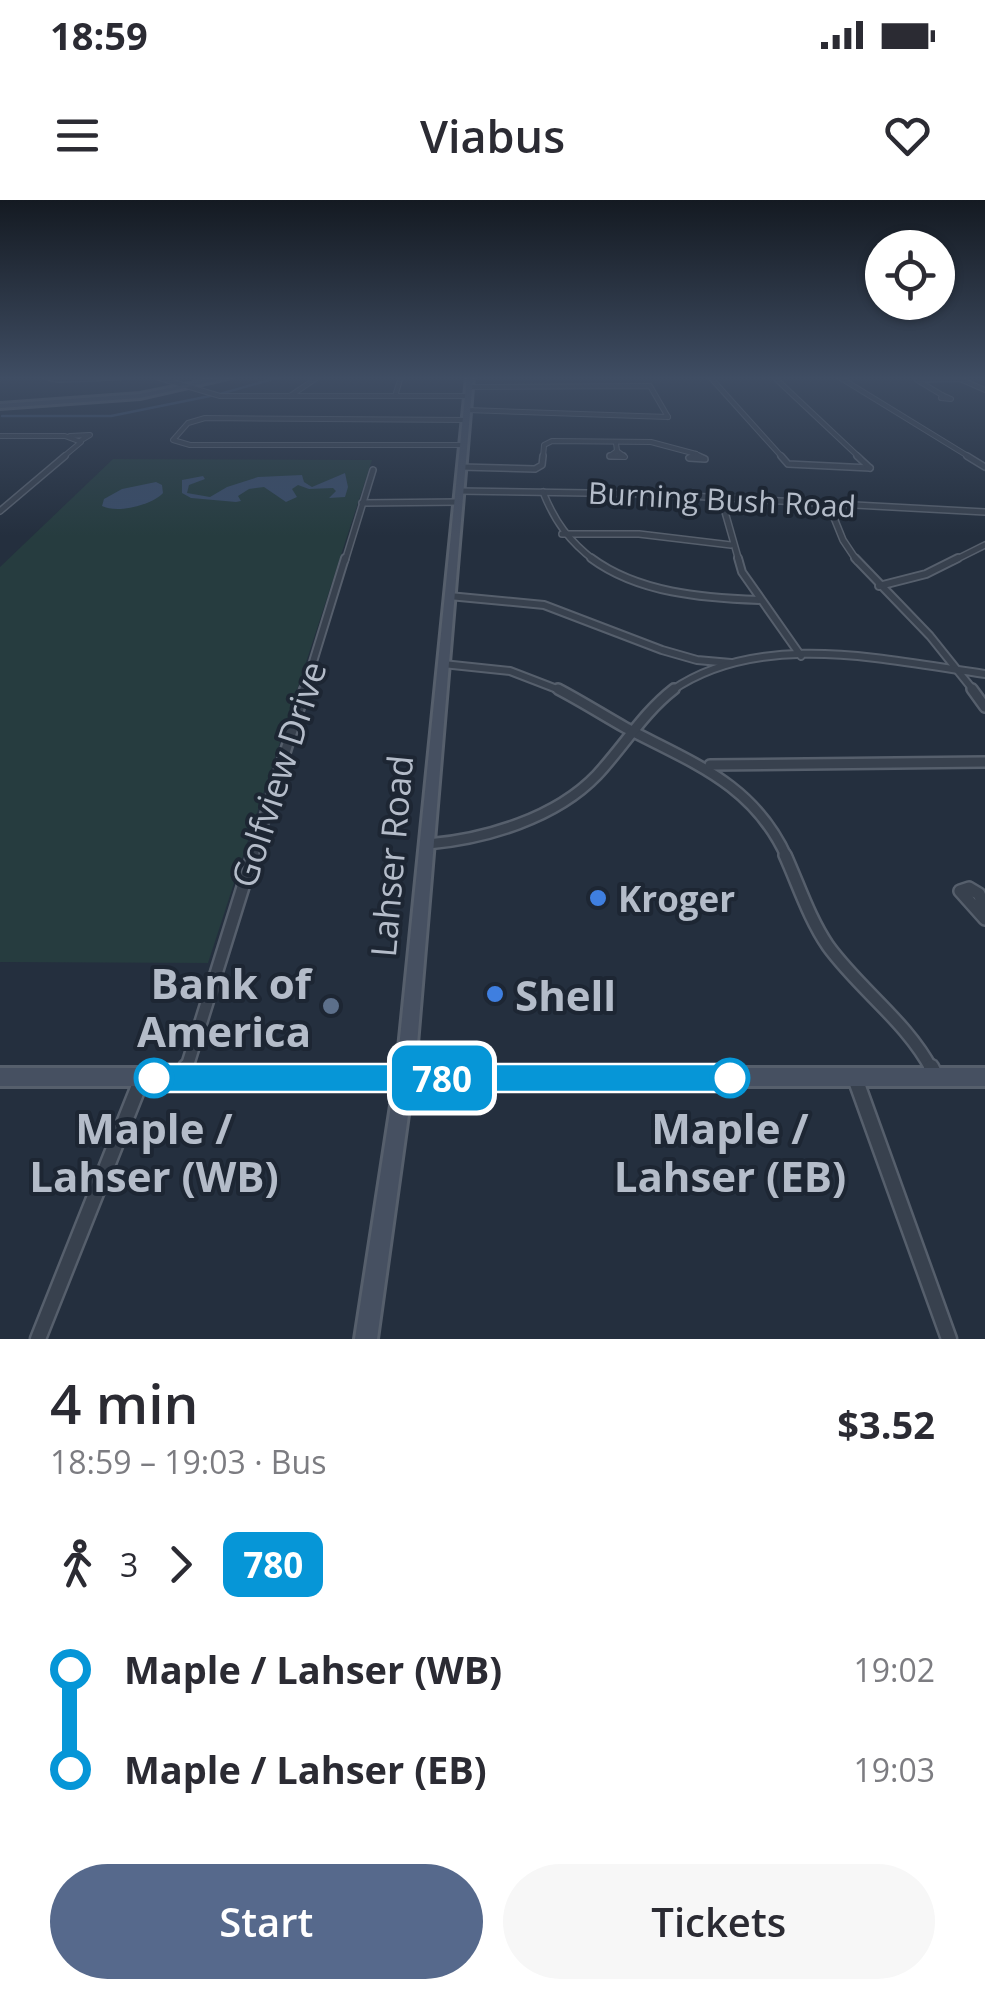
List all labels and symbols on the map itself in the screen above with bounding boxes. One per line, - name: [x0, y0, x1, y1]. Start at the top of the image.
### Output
- street label: Burning Bush Road: [587, 472, 857, 526]
- street label: Golfview Drive: [219, 655, 337, 893]
- street label: Lahser Road: [359, 753, 423, 959]
- place label: Kroger: [618, 875, 735, 922]
- marker: Kroger: [587, 887, 609, 909]
- place label: Bank of America: [137, 954, 314, 1059]
- place label: Shell: [515, 966, 616, 1023]
- marker: Shell: [484, 983, 506, 1005]
- marker: Bank of America: [320, 995, 342, 1017]
- line badge: 780: [384, 1046, 500, 1110]
- marker: Maple / Lahser (WB): [135, 1059, 173, 1097]
- marker: Maple / Lahser (EB): [711, 1059, 749, 1097]
- place label: Maple / Lahser (WB): [29, 1099, 279, 1204]
- place label: Maple / Lahser (EB): [614, 1099, 846, 1204]

